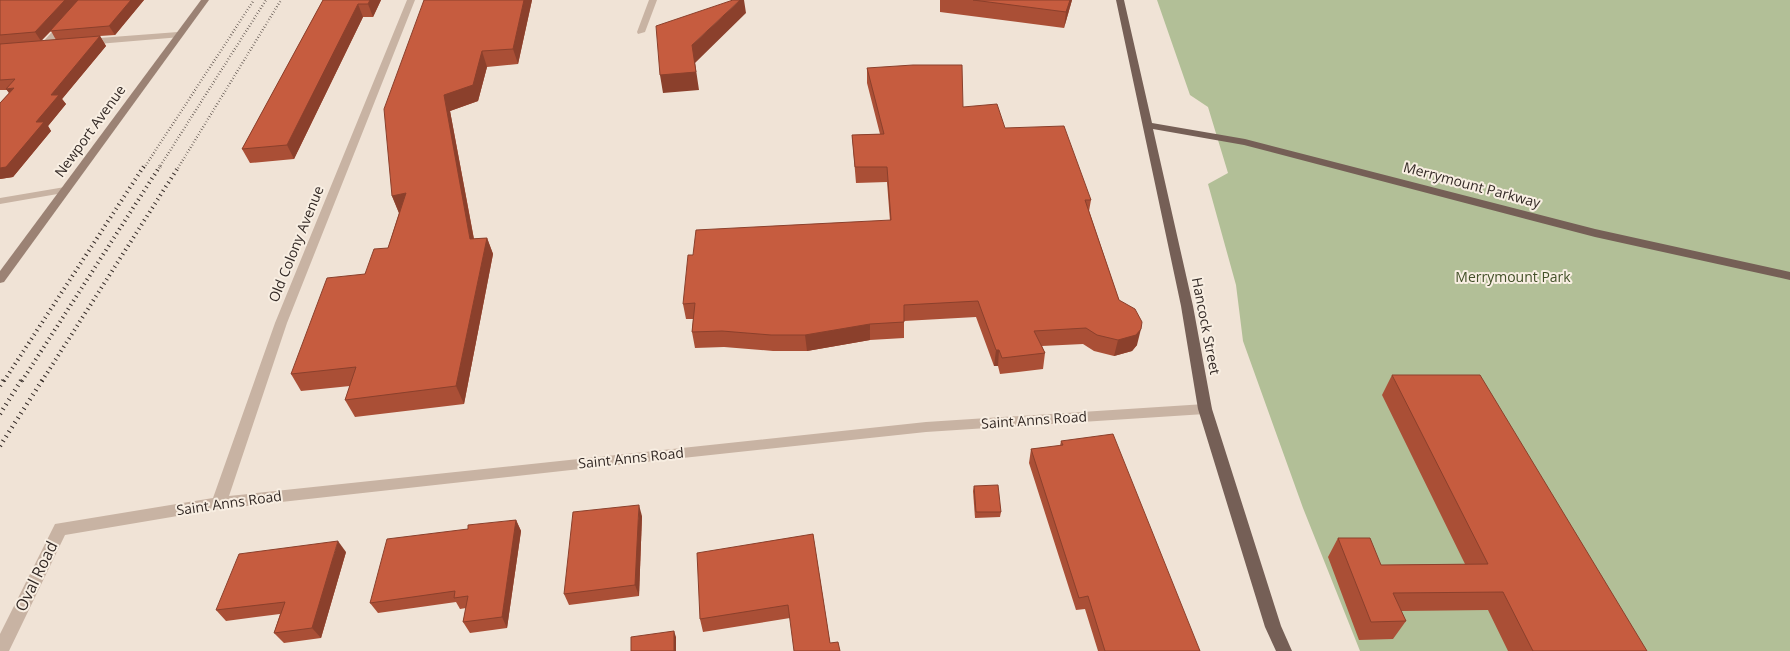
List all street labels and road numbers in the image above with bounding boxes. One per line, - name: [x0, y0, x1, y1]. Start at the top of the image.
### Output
- street label: Newport Avenue: [50, 81, 129, 181]
- street label: Merrymount Parkway: [1402, 157, 1544, 212]
- street label: Old Colony Avenue: [264, 183, 328, 305]
- street label: Hancock Street: [1188, 276, 1225, 376]
- street label: Saint Anns Road: [980, 406, 1087, 433]
- street label: Saint Anns Road: [577, 443, 685, 472]
- street label: Saint Anns Road: [175, 486, 283, 519]
- street label: Oval Road: [10, 537, 62, 615]

